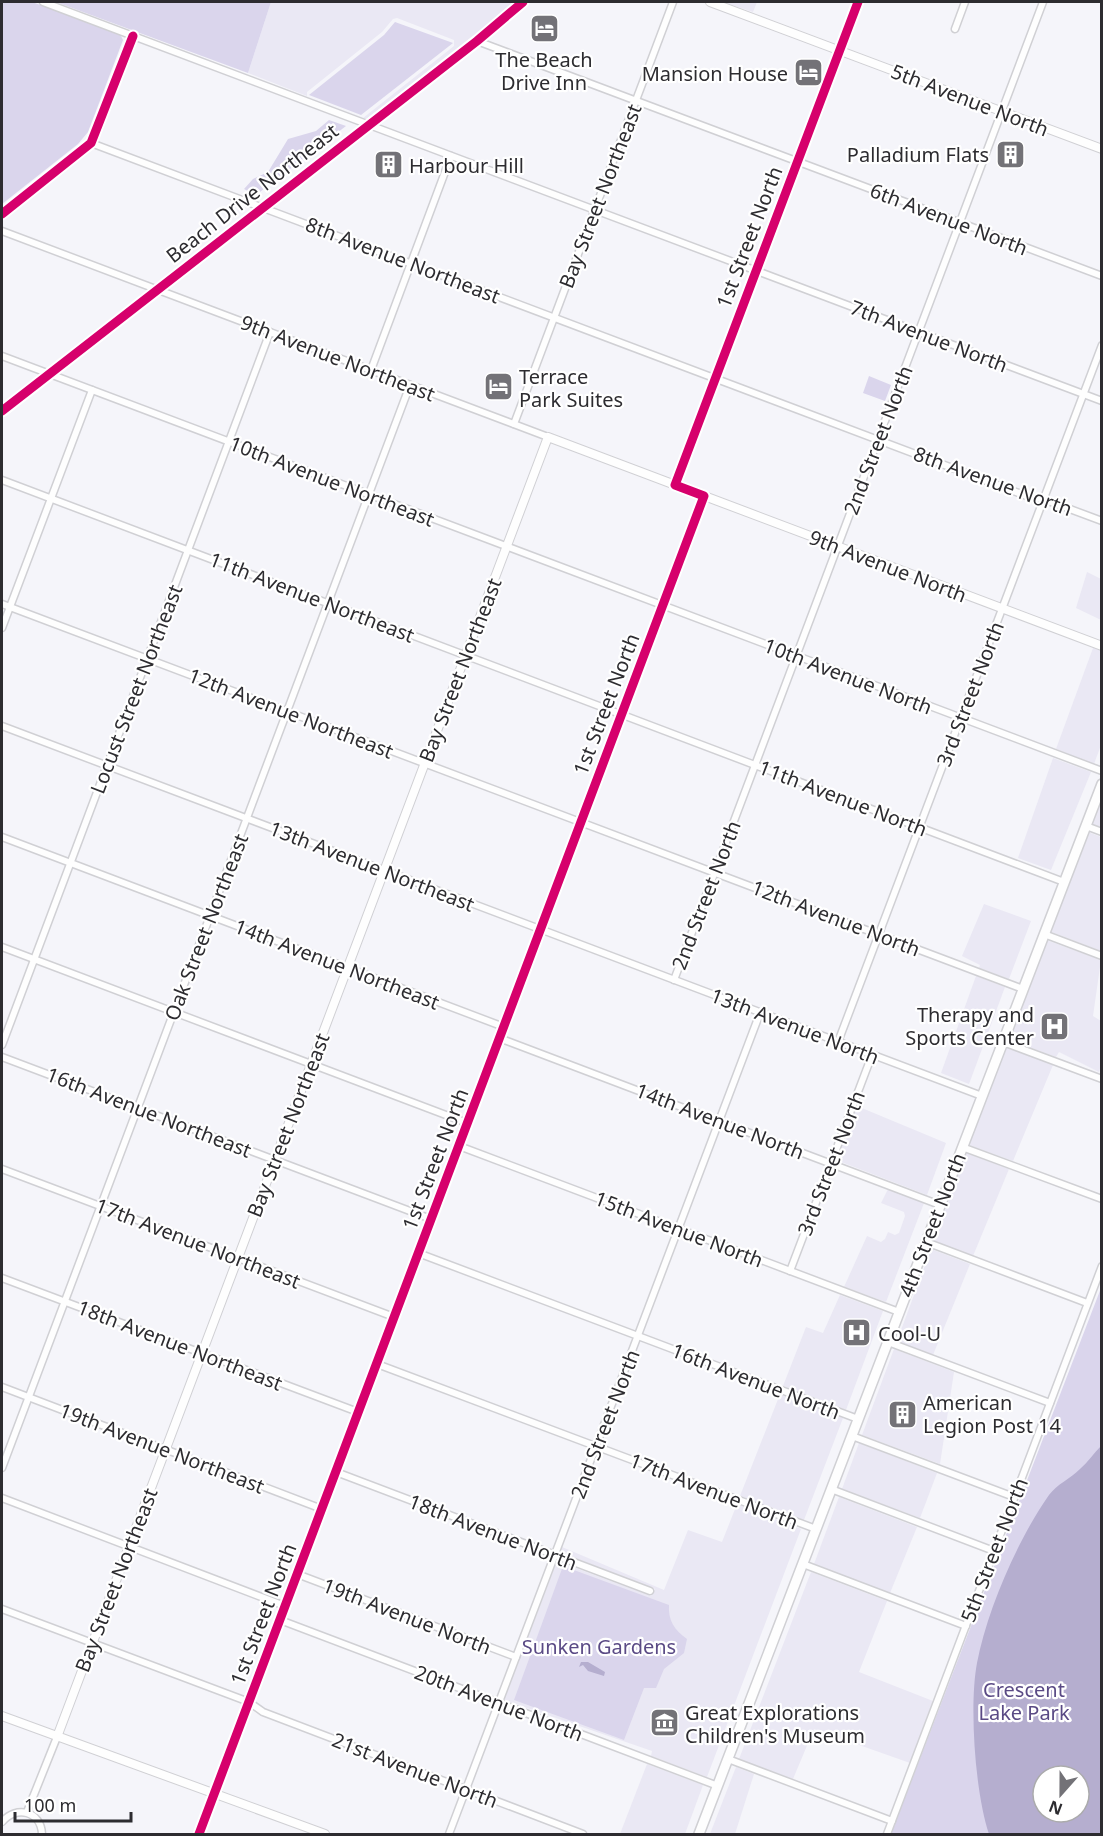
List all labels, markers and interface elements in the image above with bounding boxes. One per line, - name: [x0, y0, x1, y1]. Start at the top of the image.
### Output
- hotel icon: The Beach Drive Inn: [528, 12, 560, 44]
- place label: The Beach Drive Inn: [495, 46, 593, 96]
- hotel icon: Mansion House: [793, 57, 825, 89]
- street label: 5th Avenue North: [887, 58, 1053, 142]
- place label: Mansion House: [642, 60, 788, 87]
- street label: Bay Street Northeast: [552, 100, 648, 292]
- street label: Beach Drive Northeast: [160, 117, 344, 269]
- building icon: Palladium Flats: [994, 138, 1026, 170]
- place label: Palladium Flats: [847, 141, 989, 168]
- building icon: Harbour Hill: [372, 149, 404, 181]
- place label: Harbour Hill: [409, 152, 524, 179]
- street label: 1st Street North: [710, 162, 788, 312]
- street label: 6th Avenue North: [866, 177, 1032, 261]
- street label: 8th Avenue Northeast: [302, 210, 504, 310]
- street label: 7th Avenue North: [846, 294, 1012, 378]
- street label: 9th Avenue Northeast: [237, 308, 439, 408]
- street label: 2nd Street North: [837, 362, 919, 518]
- place label: Terrace Park Suites: [519, 363, 623, 413]
- hotel icon: Terrace Park Suites: [482, 371, 514, 403]
- street label: 10th Avenue Northeast: [226, 429, 438, 533]
- street label: 8th Avenue North: [910, 440, 1076, 522]
- street label: 9th Avenue North: [805, 524, 971, 608]
- street label: 11th Avenue Northeast: [206, 545, 418, 649]
- street label: Bay Street Northeast: [412, 574, 508, 766]
- street label: Locust Street Northeast: [84, 581, 188, 797]
- street label: 3rd Street North: [930, 618, 1010, 770]
- street label: 1st Street North: [567, 629, 645, 779]
- street label: 10th Avenue North: [760, 631, 936, 721]
- street label: 12th Avenue Northeast: [185, 661, 397, 765]
- street label: 11th Avenue North: [755, 753, 931, 843]
- street label: 13th Avenue Northeast: [266, 814, 478, 918]
- street label: 2nd Street North: [665, 817, 747, 973]
- street label: Oak Street Northeast: [158, 830, 254, 1024]
- street label: 12th Avenue North: [748, 873, 924, 963]
- street label: 14th Avenue Northeast: [231, 912, 443, 1016]
- street label: 13th Avenue North: [707, 981, 883, 1071]
- place label: Therapy and Sports Center: [905, 1001, 1034, 1051]
- hospital icon: Therapy and Sports Center: [1039, 1010, 1071, 1042]
- street label: Bay Street Northeast: [240, 1029, 336, 1221]
- street label: 16th Avenue Northeast: [43, 1060, 255, 1164]
- street label: 14th Avenue North: [632, 1076, 808, 1166]
- street label: 1st Street North: [396, 1084, 474, 1234]
- street label: 3rd Street North: [791, 1087, 871, 1239]
- street label: 4th Street North: [892, 1149, 972, 1301]
- street label: 15th Avenue North: [591, 1184, 767, 1274]
- street label: 17th Avenue Northeast: [92, 1191, 304, 1295]
- street label: 18th Avenue Northeast: [74, 1293, 286, 1397]
- hospital icon: Cool-U: [841, 1317, 873, 1349]
- place label: Cool-U: [878, 1320, 941, 1347]
- street label: 16th Avenue North: [668, 1336, 844, 1426]
- street label: 2nd Street North: [564, 1346, 646, 1502]
- place label: American Legion Post 14: [923, 1389, 1062, 1439]
- street label: 19th Avenue Northeast: [56, 1396, 268, 1500]
- building icon: American Legion Post 14: [886, 1398, 918, 1430]
- street label: 17th Avenue North: [626, 1446, 802, 1536]
- street label: 5th Street North: [954, 1474, 1034, 1626]
- street label: Bay Street Northeast: [68, 1484, 164, 1676]
- street label: 18th Avenue North: [405, 1487, 581, 1577]
- street label: 1st Street North: [224, 1539, 302, 1689]
- street label: 19th Avenue North: [319, 1571, 495, 1661]
- park label: Sunken Gardens: [522, 1633, 676, 1660]
- street label: 20th Avenue North: [411, 1658, 587, 1748]
- park label: Crescent Lake Park: [978, 1676, 1070, 1726]
- place label: Great Explorations Children's Museum: [685, 1699, 865, 1749]
- museum icon: Great Explorations Children's Museum: [648, 1707, 680, 1739]
- street label: 21st Avenue North: [328, 1726, 502, 1814]
- north arrow: [1031, 1764, 1091, 1824]
- scale bar: [15, 1785, 130, 1823]
- text: 100 m: [24, 1793, 76, 1817]
- text: N: [1046, 1795, 1066, 1821]

